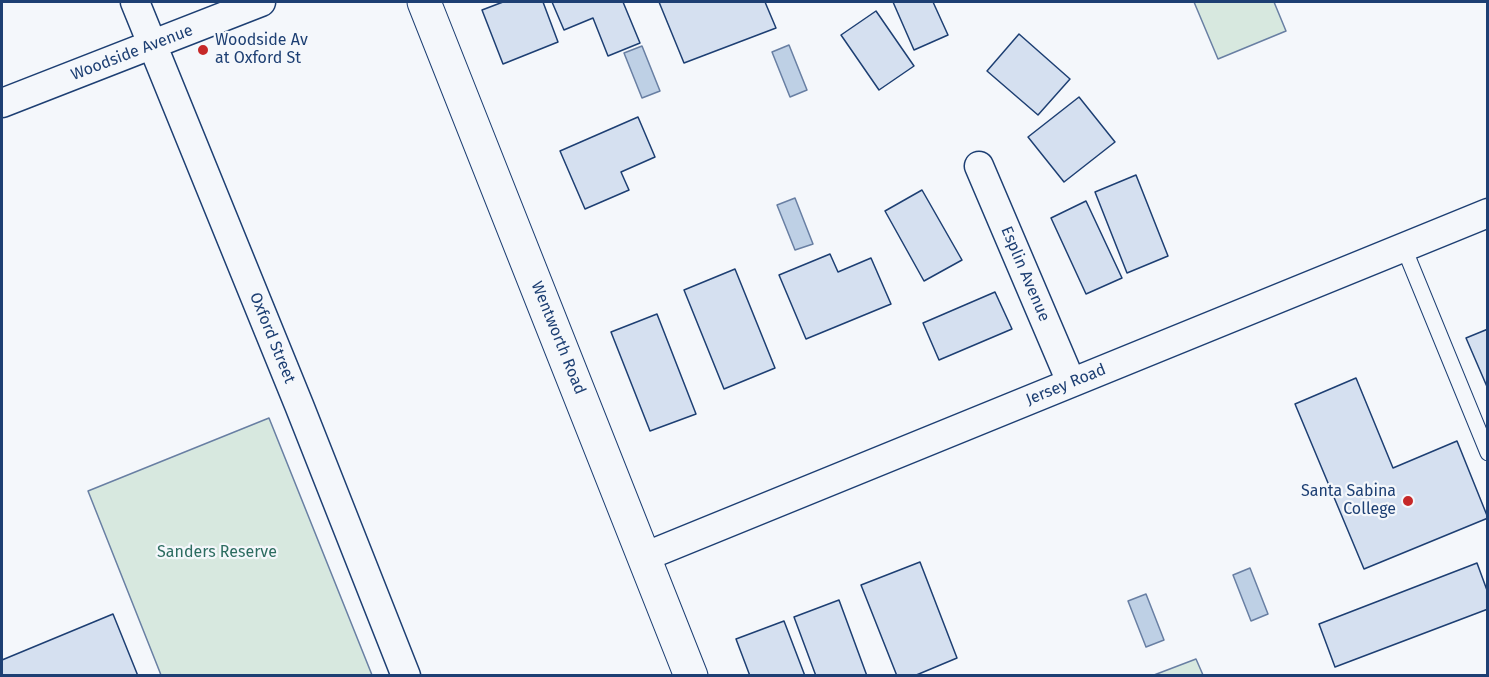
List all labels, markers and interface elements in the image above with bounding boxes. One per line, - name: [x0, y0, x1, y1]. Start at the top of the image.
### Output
- street label: Woodside Avenue: [68, 21, 196, 85]
- place label: Woodside Av at Oxford St: [215, 31, 308, 69]
- marker: Woodside Av at Oxford St: [196, 43, 210, 57]
- street label: Esplin Avenue: [996, 224, 1054, 324]
- street label: Wentworth Road: [527, 279, 589, 397]
- street label: Oxford Street: [245, 290, 299, 386]
- street label: Jersey Road: [1023, 360, 1109, 410]
- place label: Santa Sabina College: [1301, 482, 1396, 520]
- marker: Santa Sabina College: [1401, 494, 1415, 508]
- park label: Sanders Reserve: [157, 543, 277, 563]

